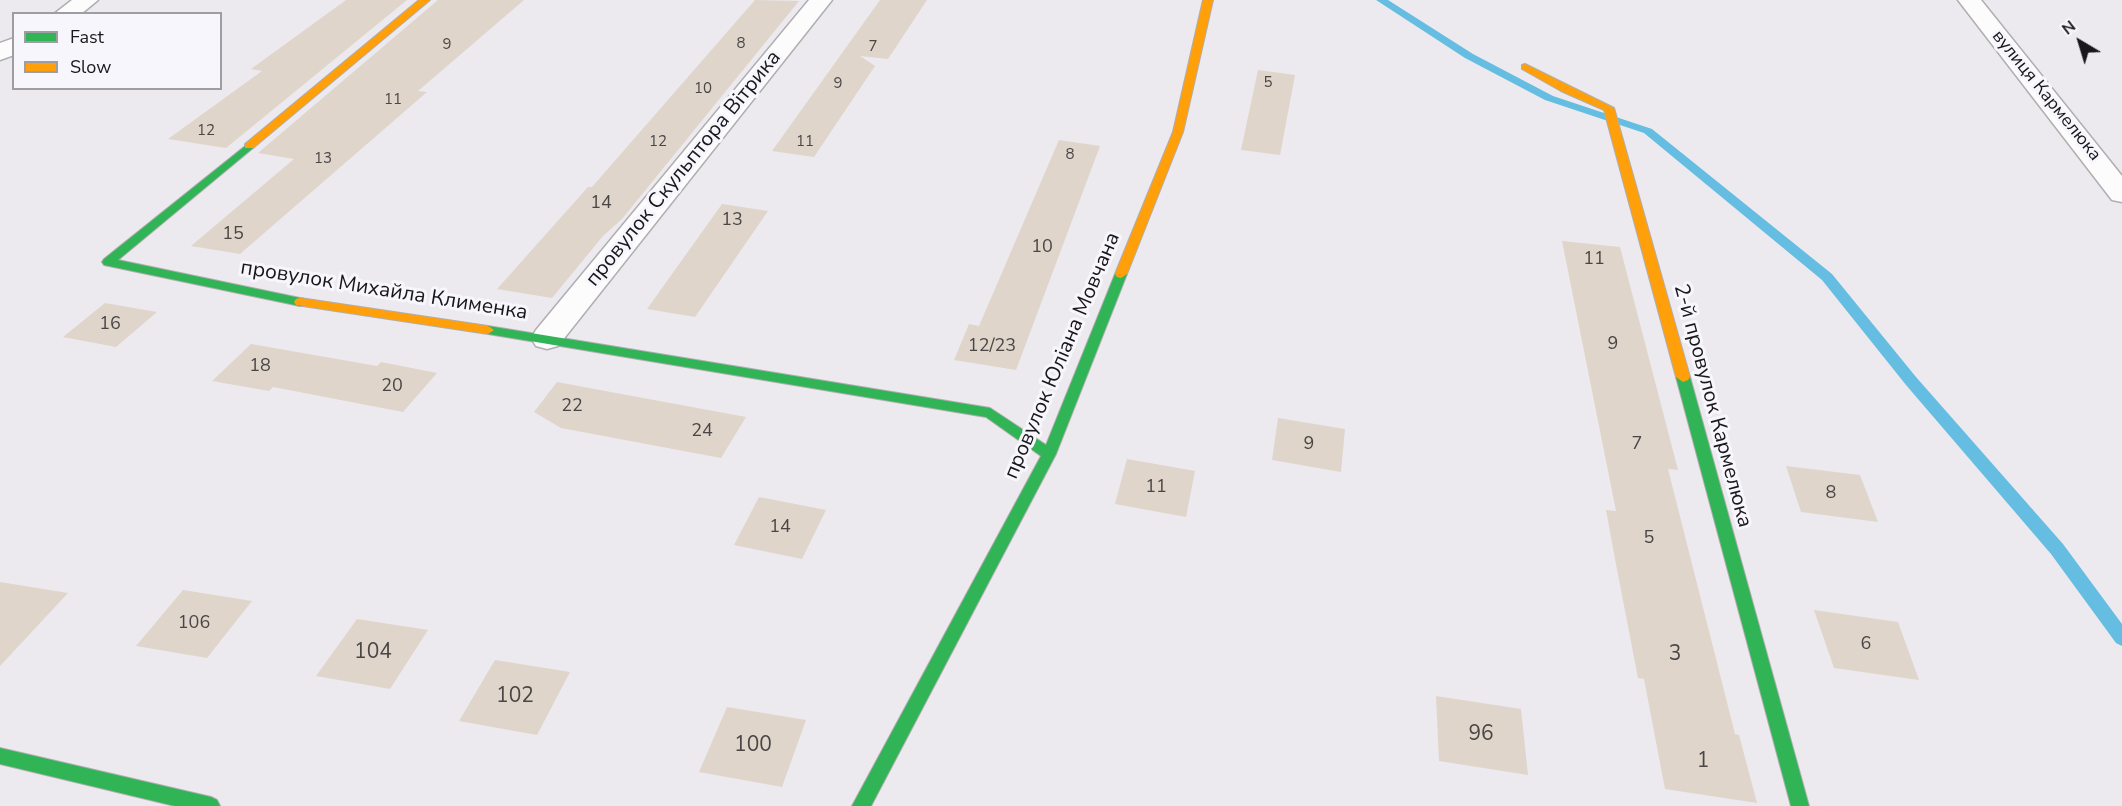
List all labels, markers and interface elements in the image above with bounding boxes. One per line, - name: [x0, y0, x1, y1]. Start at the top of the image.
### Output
- legend: [12, 12, 222, 90]
- north arrow: [2050, 12, 2110, 72]
- text: N: [2057, 15, 2080, 40]
- text: Fast: [70, 25, 104, 49]
- street label: вулиця Кармелюка: [1987, 26, 2105, 166]
- house number: 8: [737, 35, 745, 53]
- house number: 9: [443, 36, 451, 54]
- house number: 7: [869, 38, 877, 56]
- street label: провулок Скульптора Вітрика: [581, 46, 787, 292]
- text: Slow: [70, 55, 111, 79]
- house number: 5: [1264, 74, 1272, 92]
- house number: 9: [834, 75, 842, 93]
- house number: 10: [694, 80, 712, 98]
- house number: 11: [384, 91, 402, 109]
- house number: 12: [197, 122, 215, 140]
- house number: 12: [649, 133, 667, 151]
- house number: 11: [796, 133, 814, 151]
- house number: 8: [1066, 146, 1074, 164]
- house number: 13: [314, 150, 332, 168]
- house number: 14: [590, 193, 612, 215]
- house number: 13: [721, 210, 743, 232]
- house number: 15: [222, 224, 244, 246]
- street label: провулок Юліана Мовчана: [1000, 229, 1126, 483]
- house number: 10: [1031, 237, 1053, 259]
- house number: 11: [1583, 249, 1605, 271]
- street label: провулок Михайла Клименка: [239, 256, 529, 326]
- street label: 2-й провулок Кармелюка: [1667, 281, 1757, 531]
- house number: 16: [99, 314, 121, 336]
- house number: 9: [1608, 334, 1618, 356]
- house number: 12/23: [968, 336, 1016, 358]
- house number: 18: [249, 356, 271, 378]
- house number: 20: [381, 376, 403, 398]
- house number: 22: [561, 396, 583, 418]
- house number: 24: [691, 421, 713, 443]
- house number: 9: [1304, 434, 1314, 456]
- house number: 7: [1632, 434, 1642, 456]
- house number: 11: [1145, 477, 1167, 499]
- house number: 8: [1826, 483, 1836, 505]
- house number: 14: [769, 517, 791, 539]
- house number: 5: [1644, 528, 1654, 550]
- house number: 106: [178, 613, 210, 635]
- house number: 6: [1861, 634, 1871, 656]
- house number: 104: [354, 640, 392, 666]
- house number: 3: [1669, 642, 1681, 668]
- house number: 102: [496, 684, 534, 710]
- house number: 96: [1468, 722, 1494, 748]
- house number: 100: [734, 733, 772, 759]
- house number: 1: [1697, 749, 1709, 775]

